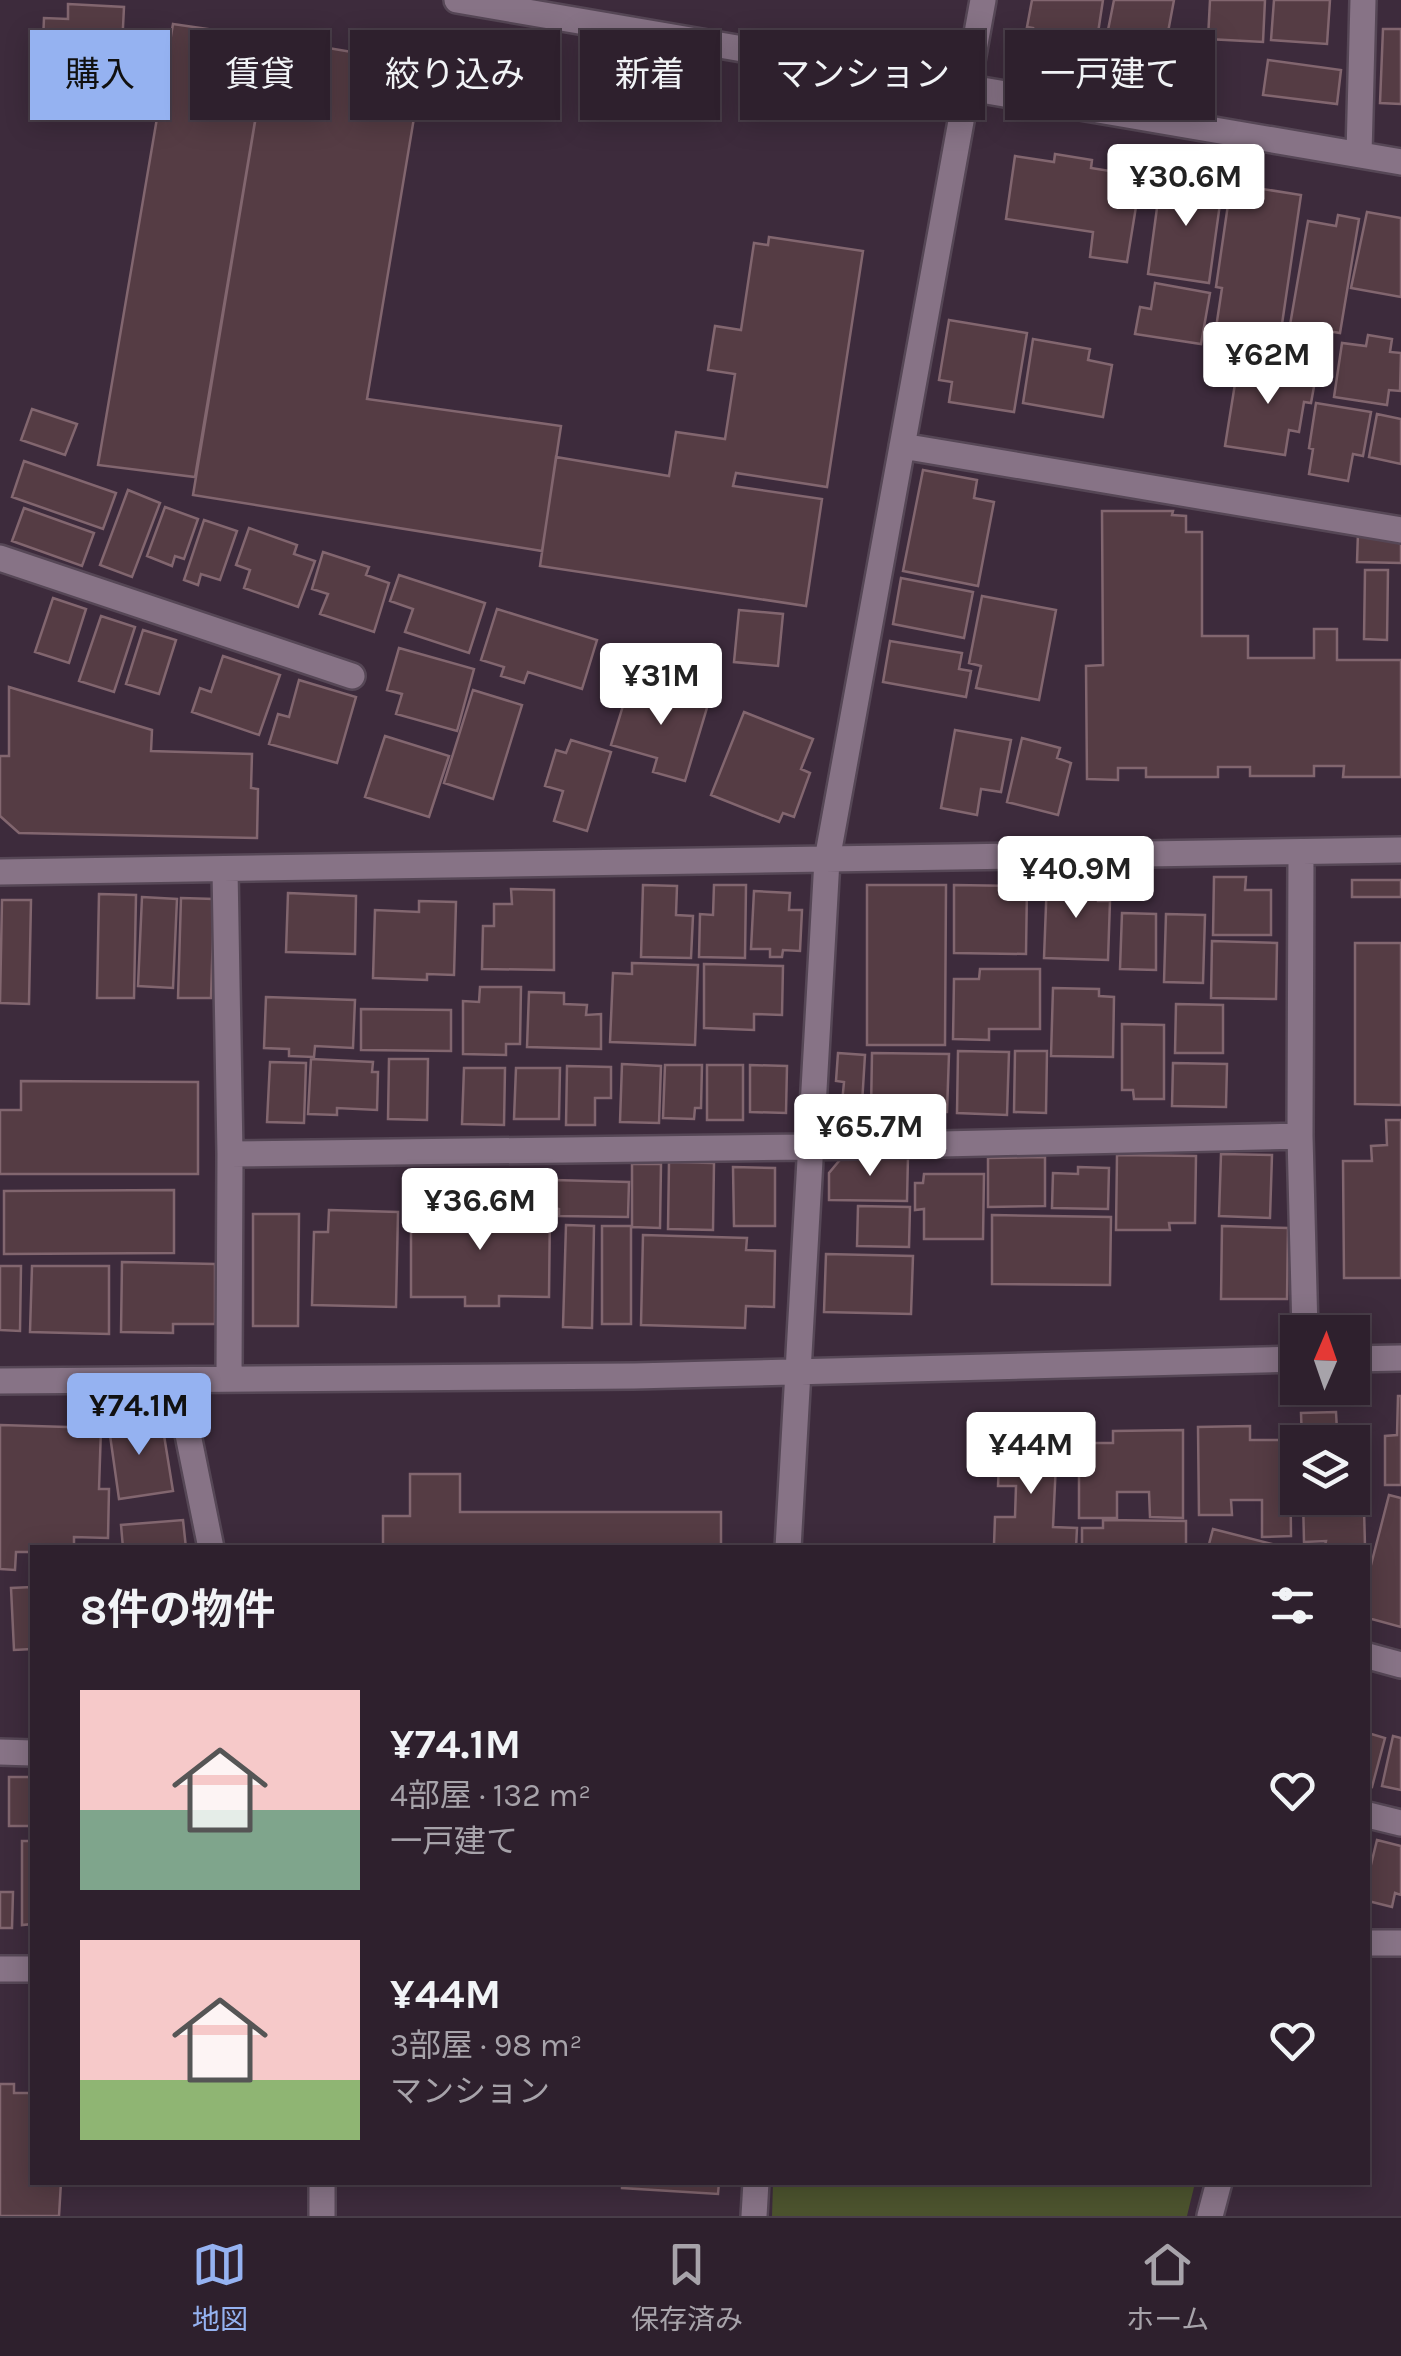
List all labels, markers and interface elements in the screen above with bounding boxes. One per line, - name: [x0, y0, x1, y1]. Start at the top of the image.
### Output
- chip: 購入: [30, 30, 170, 120]
- chip: 賃貸: [190, 30, 330, 120]
- chip: 絞り込み: [350, 30, 560, 120]
- chip: 新着: [580, 30, 720, 120]
- chip: マンション: [740, 30, 985, 120]
- chip: 一戸建て: [1005, 30, 1215, 120]
- pin: ¥30.6M: [1105, 144, 1267, 229]
- text: ¥30.6M: [1129, 158, 1243, 195]
- pin: ¥62M: [1209, 322, 1327, 407]
- text: ¥62M: [1225, 336, 1311, 373]
- pin: ¥31M: [602, 643, 720, 728]
- text: ¥31M: [622, 657, 700, 694]
- pin: ¥40.9M: [995, 836, 1157, 921]
- text: ¥40.9M: [1020, 850, 1132, 887]
- pin: ¥65.7M: [789, 1094, 951, 1179]
- text: ¥65.7M: [816, 1108, 924, 1145]
- pin: ¥36.6M: [399, 1168, 561, 1253]
- text: ¥36.6M: [424, 1182, 536, 1219]
- north arrow: [1280, 1315, 1370, 1405]
- map controls: [1280, 1315, 1370, 1515]
- pin: ¥74.1M: [58, 1373, 220, 1458]
- text: ¥74.1M: [89, 1387, 189, 1424]
- pin: ¥44M: [972, 1412, 1090, 1497]
- button: layers: [1280, 1425, 1370, 1515]
- text: ¥44M: [989, 1426, 1073, 1463]
- icon: filters: [1265, 1578, 1320, 1633]
- text: 8件の物件: [80, 1585, 275, 1635]
- text: ¥74.1M: [390, 1719, 521, 1769]
- icon: home: [160, 1730, 280, 1850]
- icon: heart: [1265, 1763, 1320, 1818]
- text: 4部屋 · 132 m²: [390, 1777, 591, 1814]
- text: 一戸建て: [390, 1823, 518, 1860]
- text: ¥44M: [390, 1969, 501, 2019]
- icon: home: [160, 1980, 280, 2100]
- icon: heart: [1265, 2013, 1320, 2068]
- text: 3部屋 · 98 m²: [390, 2027, 582, 2064]
- text: マンション: [390, 2073, 550, 2110]
- tab: 地図: [192, 2237, 248, 2337]
- tab: 保存済み: [631, 2237, 743, 2337]
- tab: ホーム: [1126, 2237, 1209, 2337]

